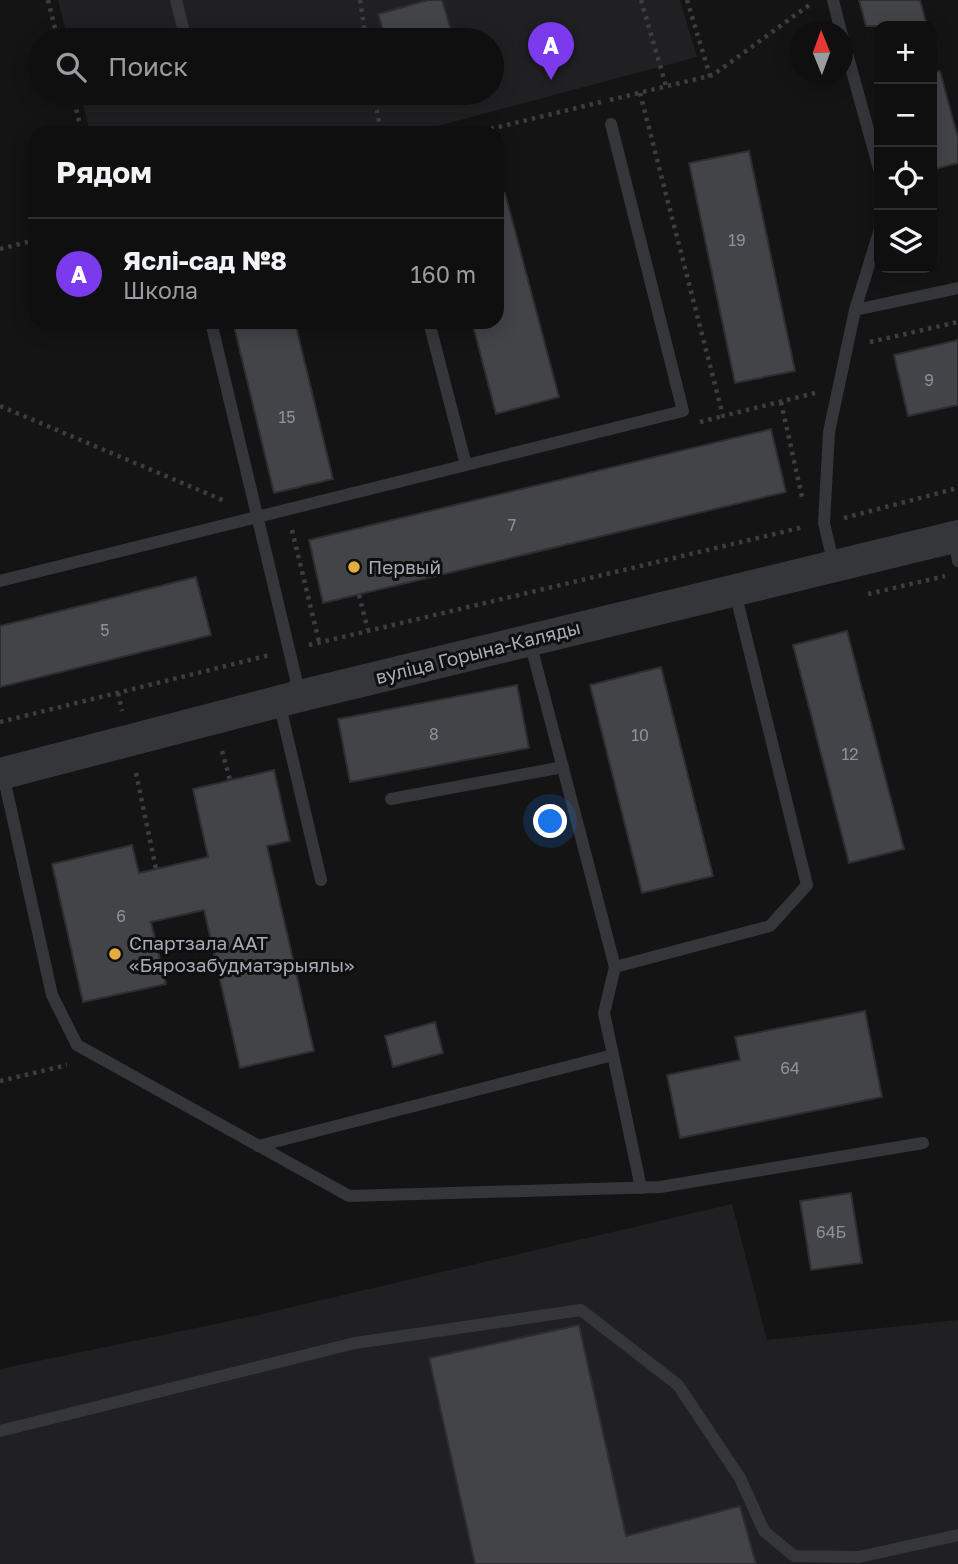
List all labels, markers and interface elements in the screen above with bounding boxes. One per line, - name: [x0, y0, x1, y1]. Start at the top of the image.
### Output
- north arrow: [790, 21, 853, 84]
- map controls: [874, 21, 937, 273]
- button: +: [874, 21, 937, 84]
- pin: A: [528, 22, 574, 80]
- search box: [28, 28, 504, 105]
- icon: search: [52, 48, 90, 86]
- text: Поиск: [108, 51, 188, 82]
- button: −: [874, 84, 937, 147]
- button: locate: [874, 147, 937, 210]
- text: Рядом: [56, 154, 152, 190]
- button: layers: [874, 210, 937, 273]
- house number: 19: [728, 230, 746, 250]
- text: Яслі-сад №8: [123, 245, 287, 276]
- text: A: [71, 260, 87, 288]
- text: 160 m: [411, 260, 476, 288]
- text: Школа: [123, 276, 198, 304]
- house number: 9: [924, 370, 934, 390]
- house number: 15: [278, 407, 296, 427]
- house number: 7: [508, 515, 516, 535]
- place label: Первый: [368, 555, 441, 578]
- marker: Первый: [346, 559, 362, 575]
- street label: вуліца Горына-Каляды: [373, 615, 583, 688]
- house number: 5: [100, 620, 110, 640]
- house number: 8: [429, 724, 439, 744]
- house number: 10: [631, 725, 649, 745]
- house number: 12: [841, 744, 859, 764]
- your location: [533, 804, 567, 838]
- house number: 6: [116, 906, 126, 926]
- place label: Спартзала ААТ «Бярозабудматэрыялы»: [129, 931, 355, 976]
- marker: Спартзала ААТ «Бярозабудматэрыялы»: [107, 946, 123, 962]
- house number: 64: [780, 1058, 800, 1078]
- house number: 64Б: [816, 1222, 846, 1242]

